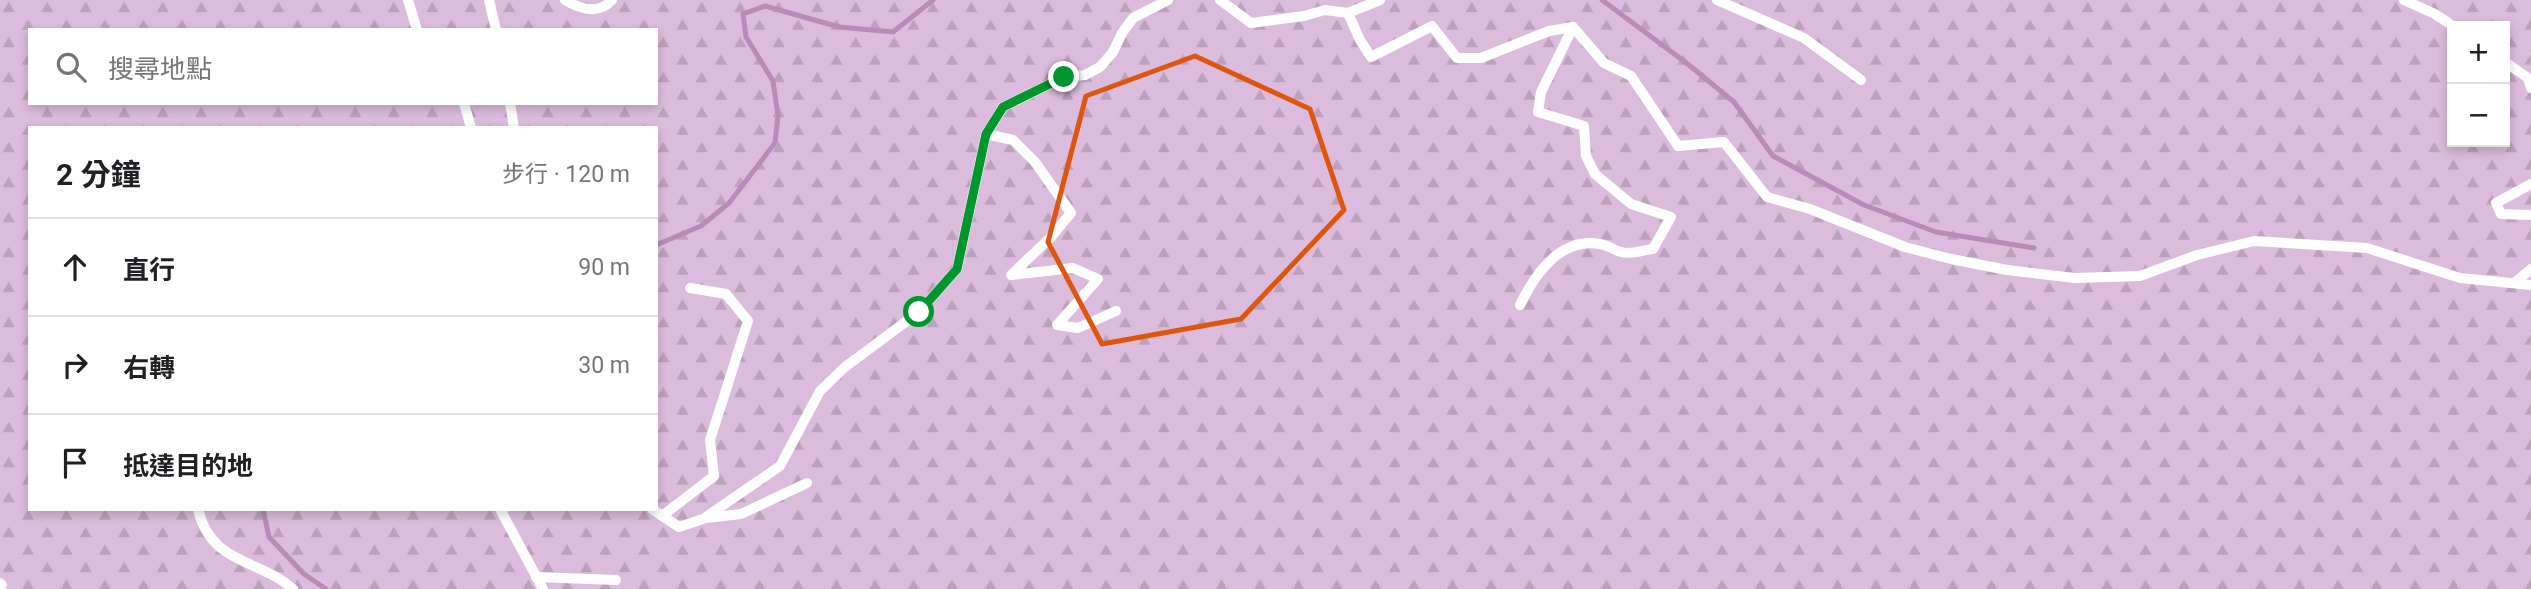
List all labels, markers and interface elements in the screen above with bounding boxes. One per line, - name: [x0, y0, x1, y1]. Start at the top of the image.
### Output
- map controls: [2447, 21, 2510, 147]
- button: +: [2447, 21, 2510, 84]
- search box: [28, 28, 658, 105]
- icon: search: [52, 48, 90, 86]
- text: 搜尋地點: [108, 54, 212, 84]
- route end: [1048, 61, 1079, 92]
- button: −: [2447, 84, 2510, 147]
- text: 2 分鐘: [56, 157, 141, 192]
- text: 步行 · 120 m: [502, 161, 630, 188]
- icon: ahead: [56, 248, 94, 286]
- text: 90 m: [578, 254, 630, 281]
- text: 直行: [123, 255, 175, 285]
- route start: [903, 296, 934, 327]
- icon: right: [56, 346, 94, 384]
- text: 30 m: [578, 352, 630, 379]
- text: 右轉: [123, 353, 175, 383]
- icon: arrive: [56, 444, 94, 482]
- text: 抵達目的地: [123, 451, 253, 481]

